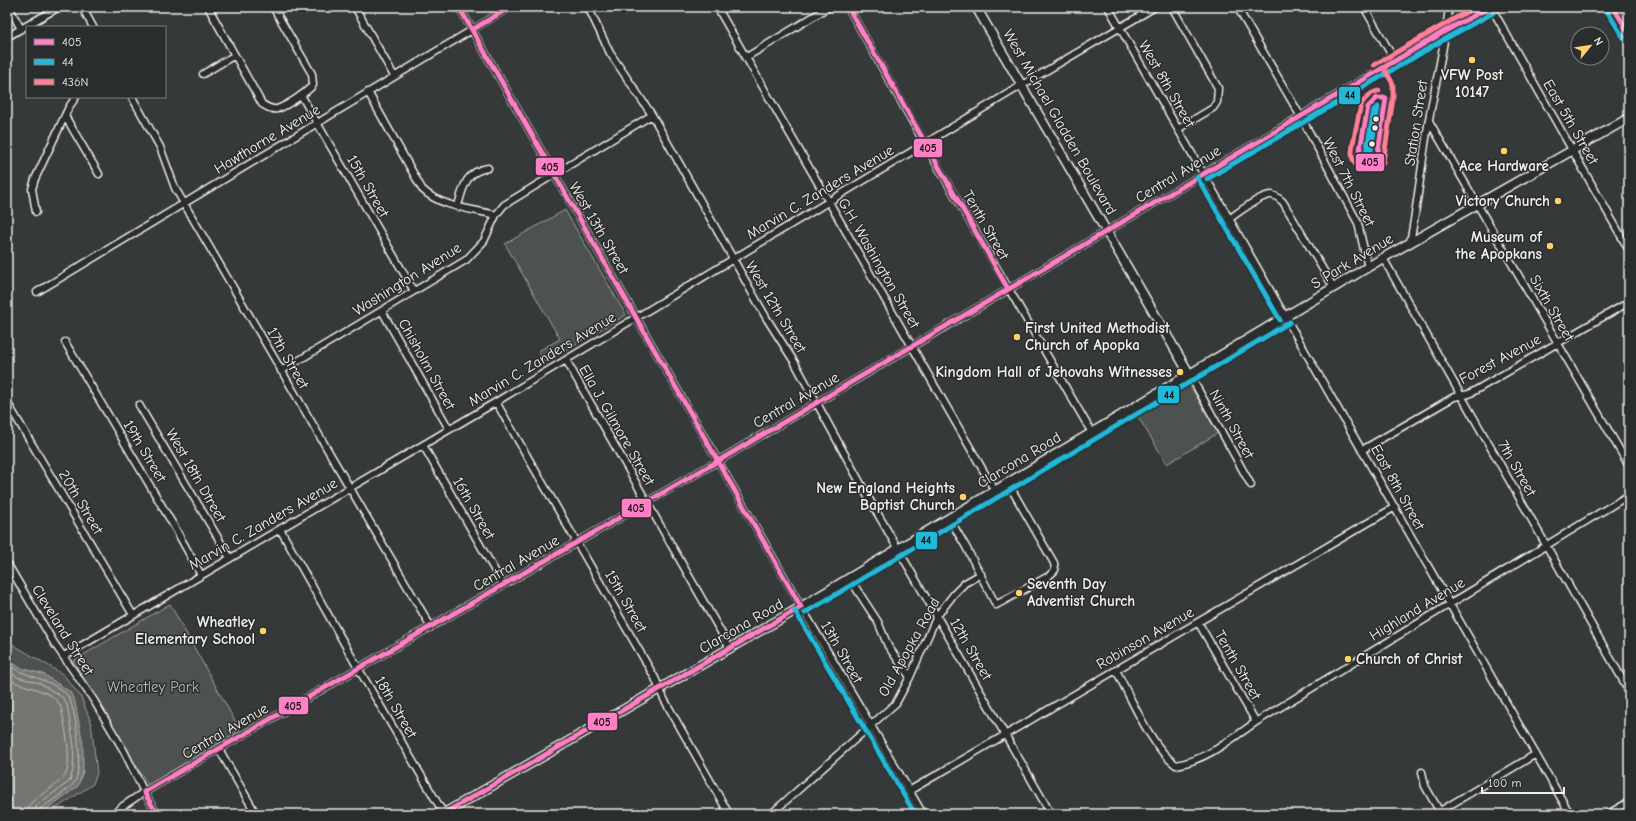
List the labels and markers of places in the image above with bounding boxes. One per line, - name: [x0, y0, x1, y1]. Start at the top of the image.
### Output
- marker: VFW Post 10147: [1467, 55, 1477, 65]
- place label: VFW Post 10147: [1441, 66, 1504, 101]
- unlabelled marker: [1371, 114, 1381, 124]
- unlabelled marker: [1370, 123, 1380, 133]
- unlabelled marker: [1367, 139, 1377, 149]
- marker: Ace Hardware: [1499, 146, 1509, 156]
- place label: Ace Hardware: [1459, 157, 1549, 175]
- place label: Victory Church: [1455, 192, 1550, 210]
- marker: Victory Church: [1553, 196, 1563, 206]
- place label: Museum of the Apopkans: [1455, 228, 1543, 263]
- marker: Museum of the Apopkans: [1545, 241, 1555, 251]
- place label: First United Methodist Church of Apopka: [1025, 319, 1171, 354]
- marker: First United Methodist Church of Apopka: [1012, 332, 1022, 342]
- place label: Kingdom Hall of Jehovahs Witnesses: [935, 363, 1172, 381]
- marker: Kingdom Hall of Jehovahs Witnesses: [1175, 367, 1185, 377]
- place label: New England Heights Baptist Church: [816, 479, 955, 514]
- marker: New England Heights Baptist Church: [958, 492, 968, 502]
- place label: Seventh Day Adventist Church: [1027, 575, 1135, 610]
- marker: Seventh Day Adventist Church: [1014, 588, 1024, 598]
- place label: Wheatley Elementary School: [135, 613, 255, 648]
- marker: Wheatley Elementary School: [258, 626, 268, 636]
- place label: Church of Christ: [1356, 650, 1463, 668]
- marker: Church of Christ: [1343, 654, 1353, 664]

